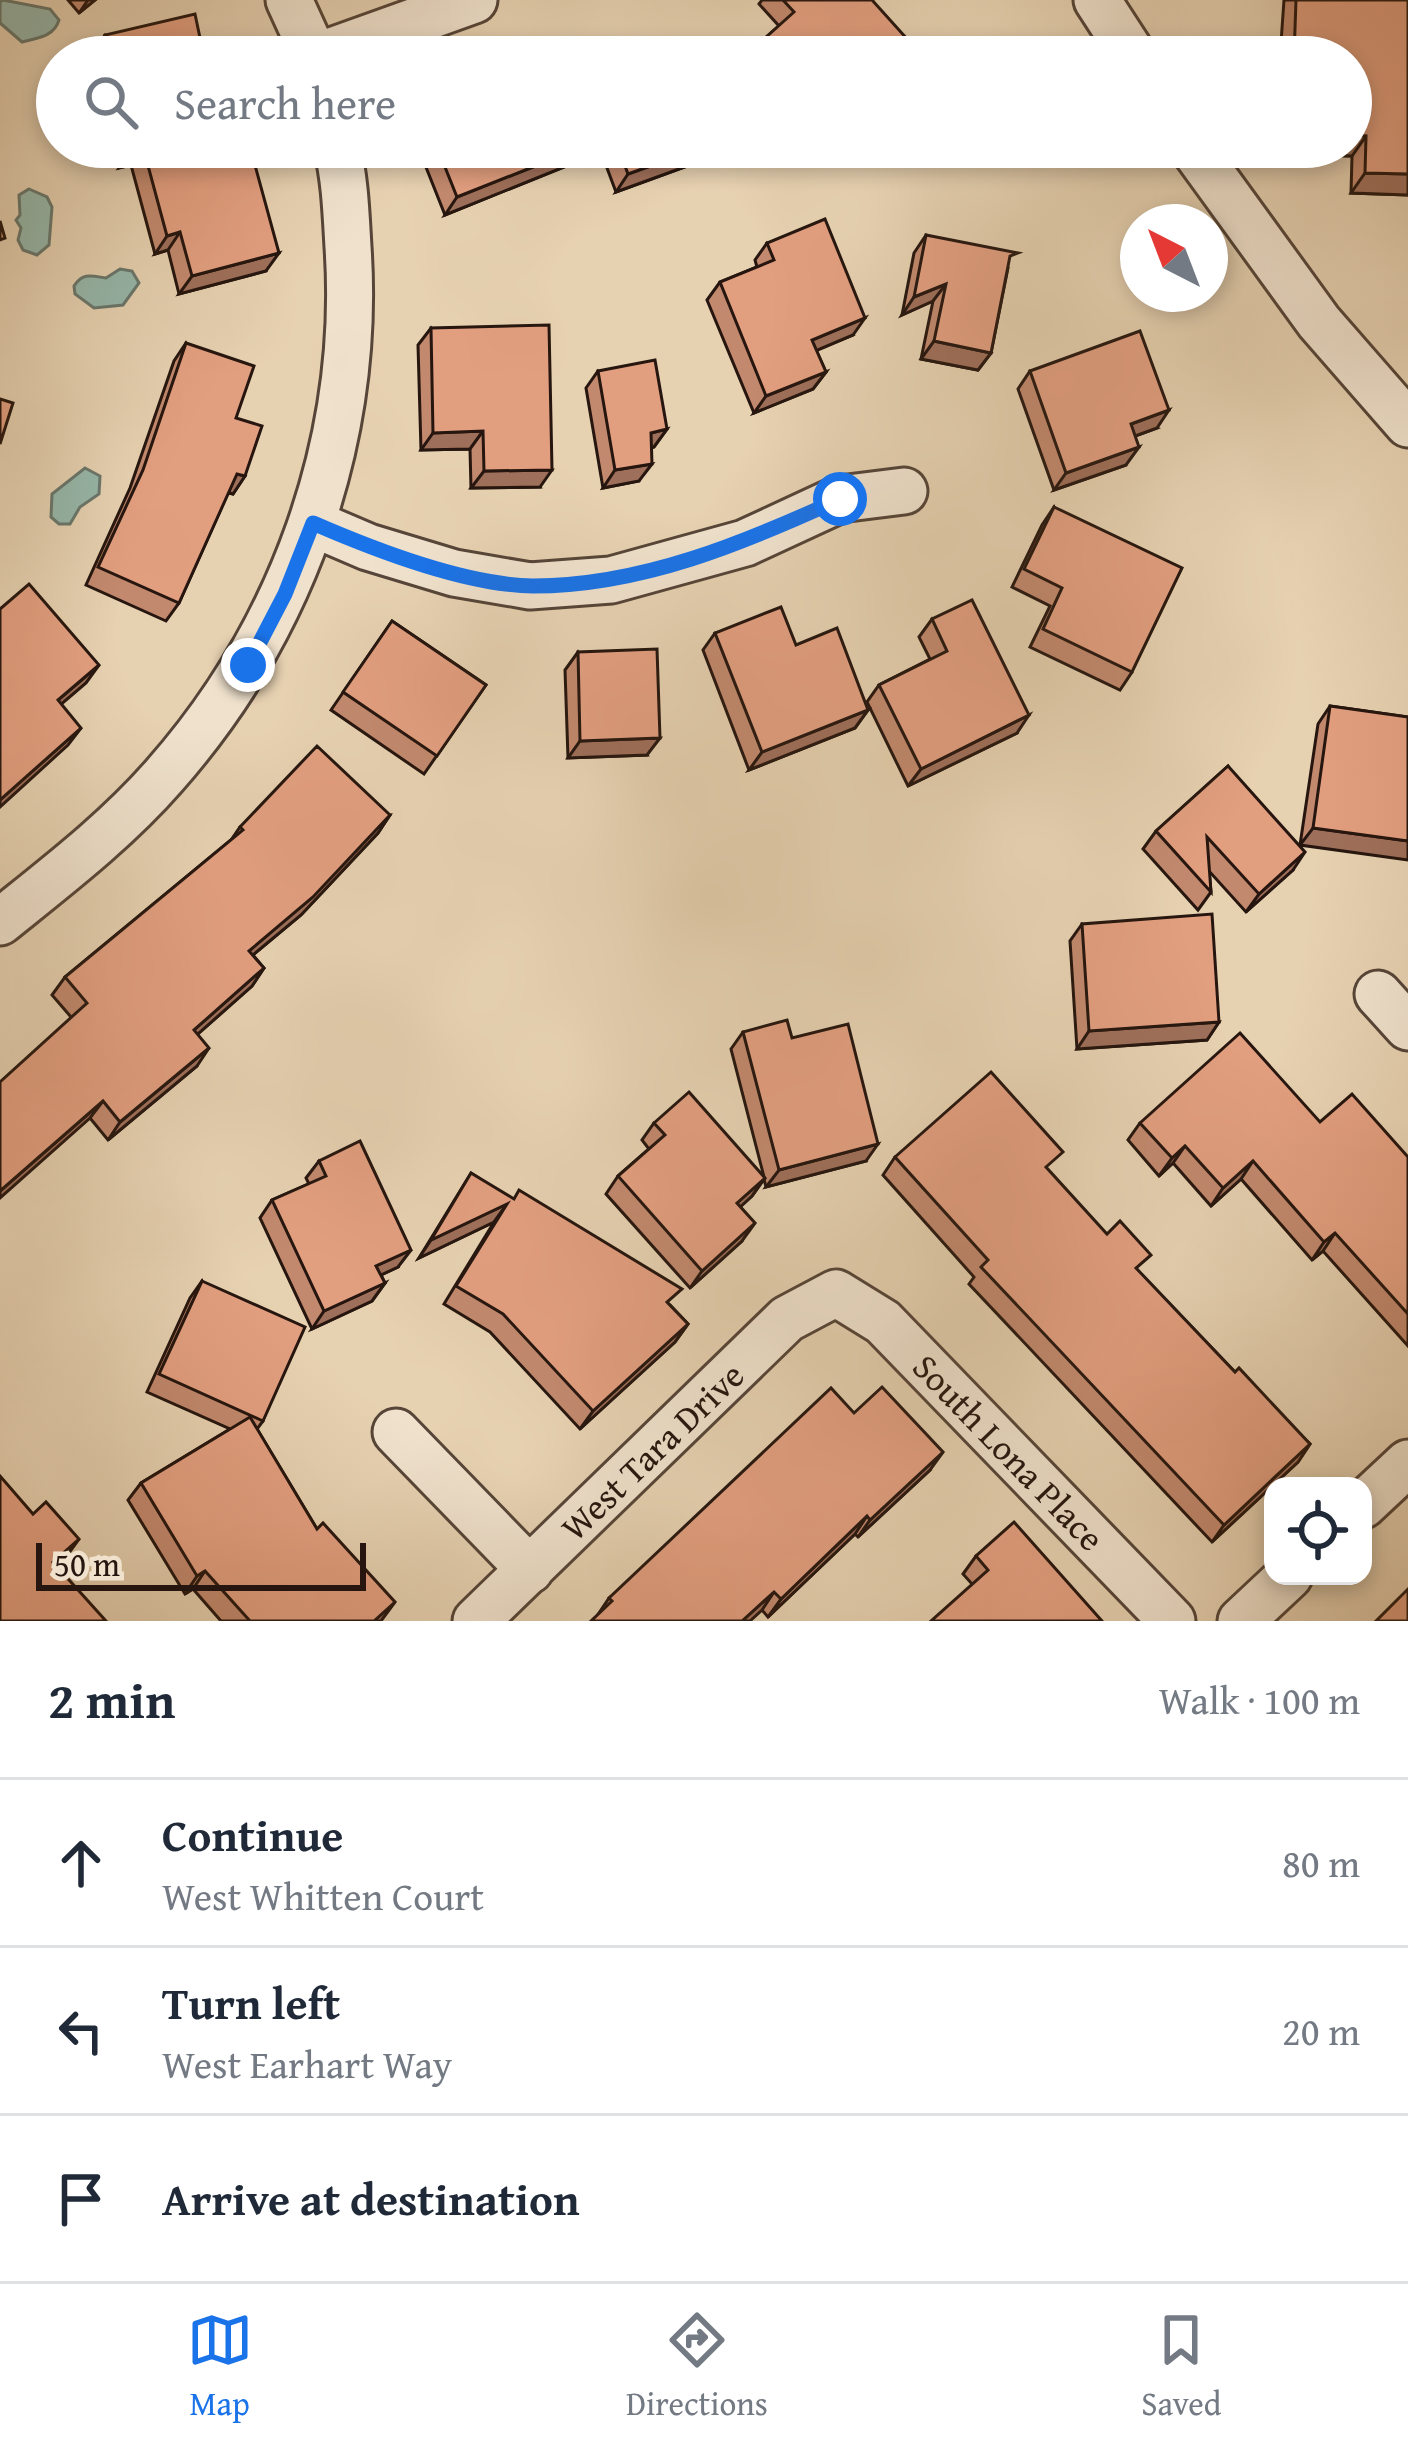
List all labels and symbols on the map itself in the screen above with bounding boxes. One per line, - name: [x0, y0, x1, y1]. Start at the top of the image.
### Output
- north arrow: [1120, 204, 1228, 312]
- route start: [813, 472, 867, 526]
- route end: [221, 638, 275, 692]
- street label: South Lona Place: [901, 1341, 1118, 1562]
- street label: West Tara Drive: [548, 1349, 755, 1552]
- scale bar: [36, 1537, 366, 1590]

